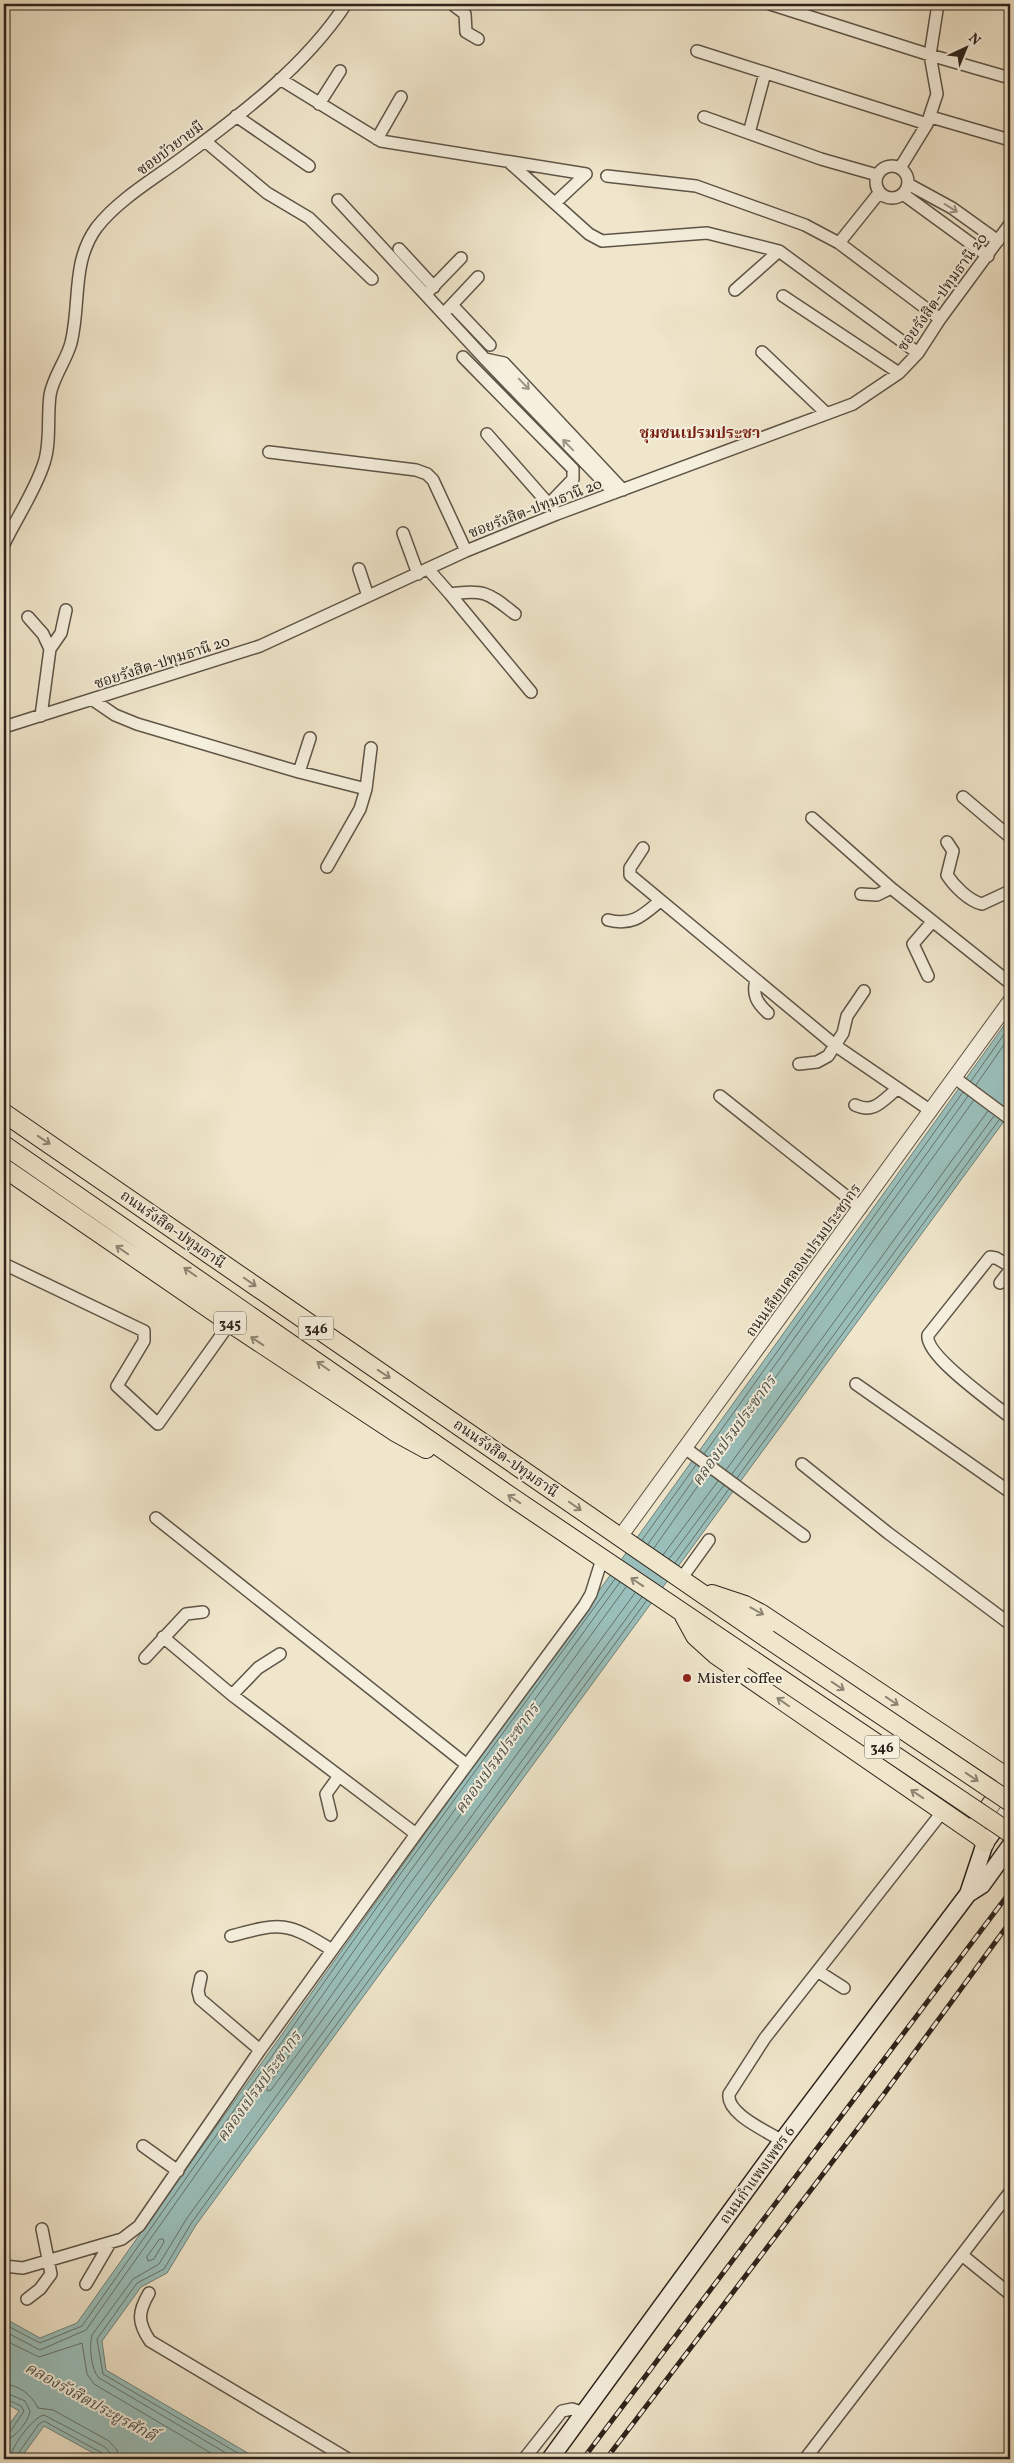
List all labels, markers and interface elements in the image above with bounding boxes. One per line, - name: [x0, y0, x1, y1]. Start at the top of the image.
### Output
- north arrow: [942, 22, 992, 72]
- text: N: [964, 29, 984, 50]
- street label: ซอยบัวยายมี: [133, 117, 209, 181]
- one-way arrow: [943, 203, 957, 213]
- street label: ซอยรังสิต-ปทุมธานี 20: [893, 229, 993, 356]
- one-way arrow: [518, 378, 530, 391]
- district label: ชุมชนเปรมประชา: [640, 423, 760, 445]
- one-way arrow: [562, 439, 574, 452]
- street label: ซอยรังสิต-ปทุมธานี 20: [466, 474, 605, 545]
- street label: ซอยรังสิต-ปทุมธานี 20: [92, 632, 233, 695]
- one-way arrow: [37, 1135, 51, 1145]
- street label: ถนนเลียบคลองเปรมประชากร: [741, 1180, 867, 1342]
- street label: ถนนรังสิต-ปทุมธานี: [115, 1186, 229, 1274]
- one-way arrow: [115, 1245, 129, 1255]
- one-way arrow: [183, 1267, 197, 1277]
- one-way arrow: [243, 1277, 257, 1287]
- road number: 345: [214, 1312, 246, 1335]
- road number: 346: [298, 1316, 334, 1340]
- one-way arrow: [250, 1335, 264, 1346]
- one-way arrow: [316, 1361, 330, 1371]
- one-way arrow: [377, 1369, 391, 1379]
- water label: คลองเปรมประชากร: [687, 1370, 783, 1491]
- street label: ถนนรังสิต-ปทุมธานี: [448, 1415, 562, 1503]
- one-way arrow: [507, 1494, 521, 1504]
- one-way arrow: [568, 1501, 582, 1511]
- one-way arrow: [630, 1577, 644, 1587]
- one-way arrow: [749, 1606, 764, 1616]
- place label: Mister coffee: [697, 1669, 782, 1690]
- marker: Mister coffee: [681, 1672, 693, 1684]
- one-way arrow: [830, 1681, 844, 1691]
- one-way arrow: [885, 1695, 899, 1706]
- one-way arrow: [776, 1697, 790, 1707]
- water label: คลองเปรมประชากร: [450, 1698, 546, 1819]
- road number: 346: [864, 1735, 900, 1758]
- one-way arrow: [965, 1772, 979, 1782]
- one-way arrow: [911, 1789, 925, 1799]
- water label: คลองเปรมประชากร: [212, 2026, 308, 2147]
- street label: ถนนกำแพงเพชร 6: [716, 2123, 801, 2229]
- water label: คลองรังสิตประยูรศักดิ์: [21, 2356, 165, 2450]

